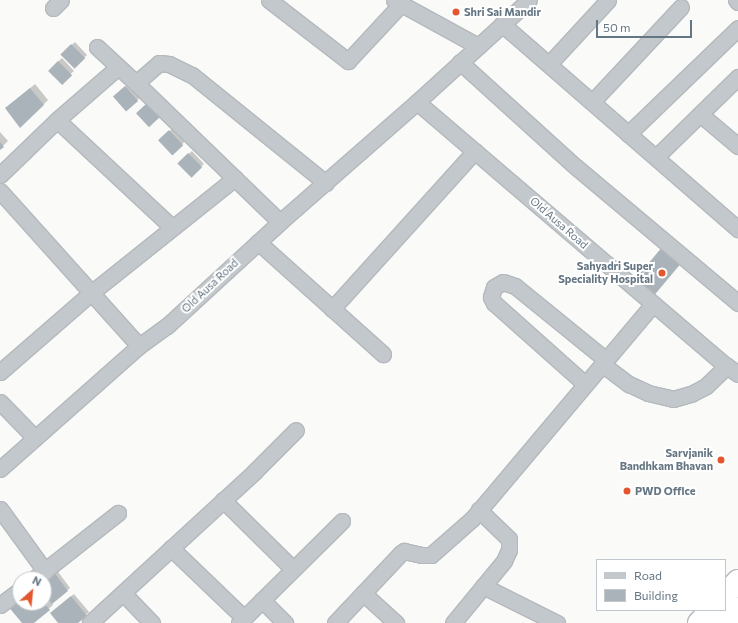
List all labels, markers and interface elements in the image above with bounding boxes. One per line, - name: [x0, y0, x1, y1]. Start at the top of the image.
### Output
- place label: Shri Sai Mandir: [464, 5, 541, 19]
- marker: Shri Sai Mandir: [451, 7, 461, 17]
- scale bar: [598, 12, 694, 38]
- text: 50 m: [603, 20, 631, 34]
- street label: Old Ausa Road: [527, 194, 591, 252]
- street label: Old Ausa Road: [179, 256, 241, 316]
- place label: Sahyadri Super Speciality Hospital: [558, 260, 653, 286]
- marker: Sahyadri Super Speciality Hospital: [656, 267, 668, 279]
- place label: Sarvjanik Bandhkam Bhavan: [620, 447, 713, 473]
- marker: Sarvjanik Bandhkam Bhavan: [716, 455, 726, 465]
- place label: PWD Office: [635, 484, 696, 498]
- marker: PWD Office: [622, 486, 632, 496]
- legend: [596, 559, 726, 611]
- text: Road: [634, 568, 662, 582]
- north arrow: [12, 571, 52, 611]
- text: N: [31, 573, 44, 588]
- text: Building: [634, 588, 678, 602]

